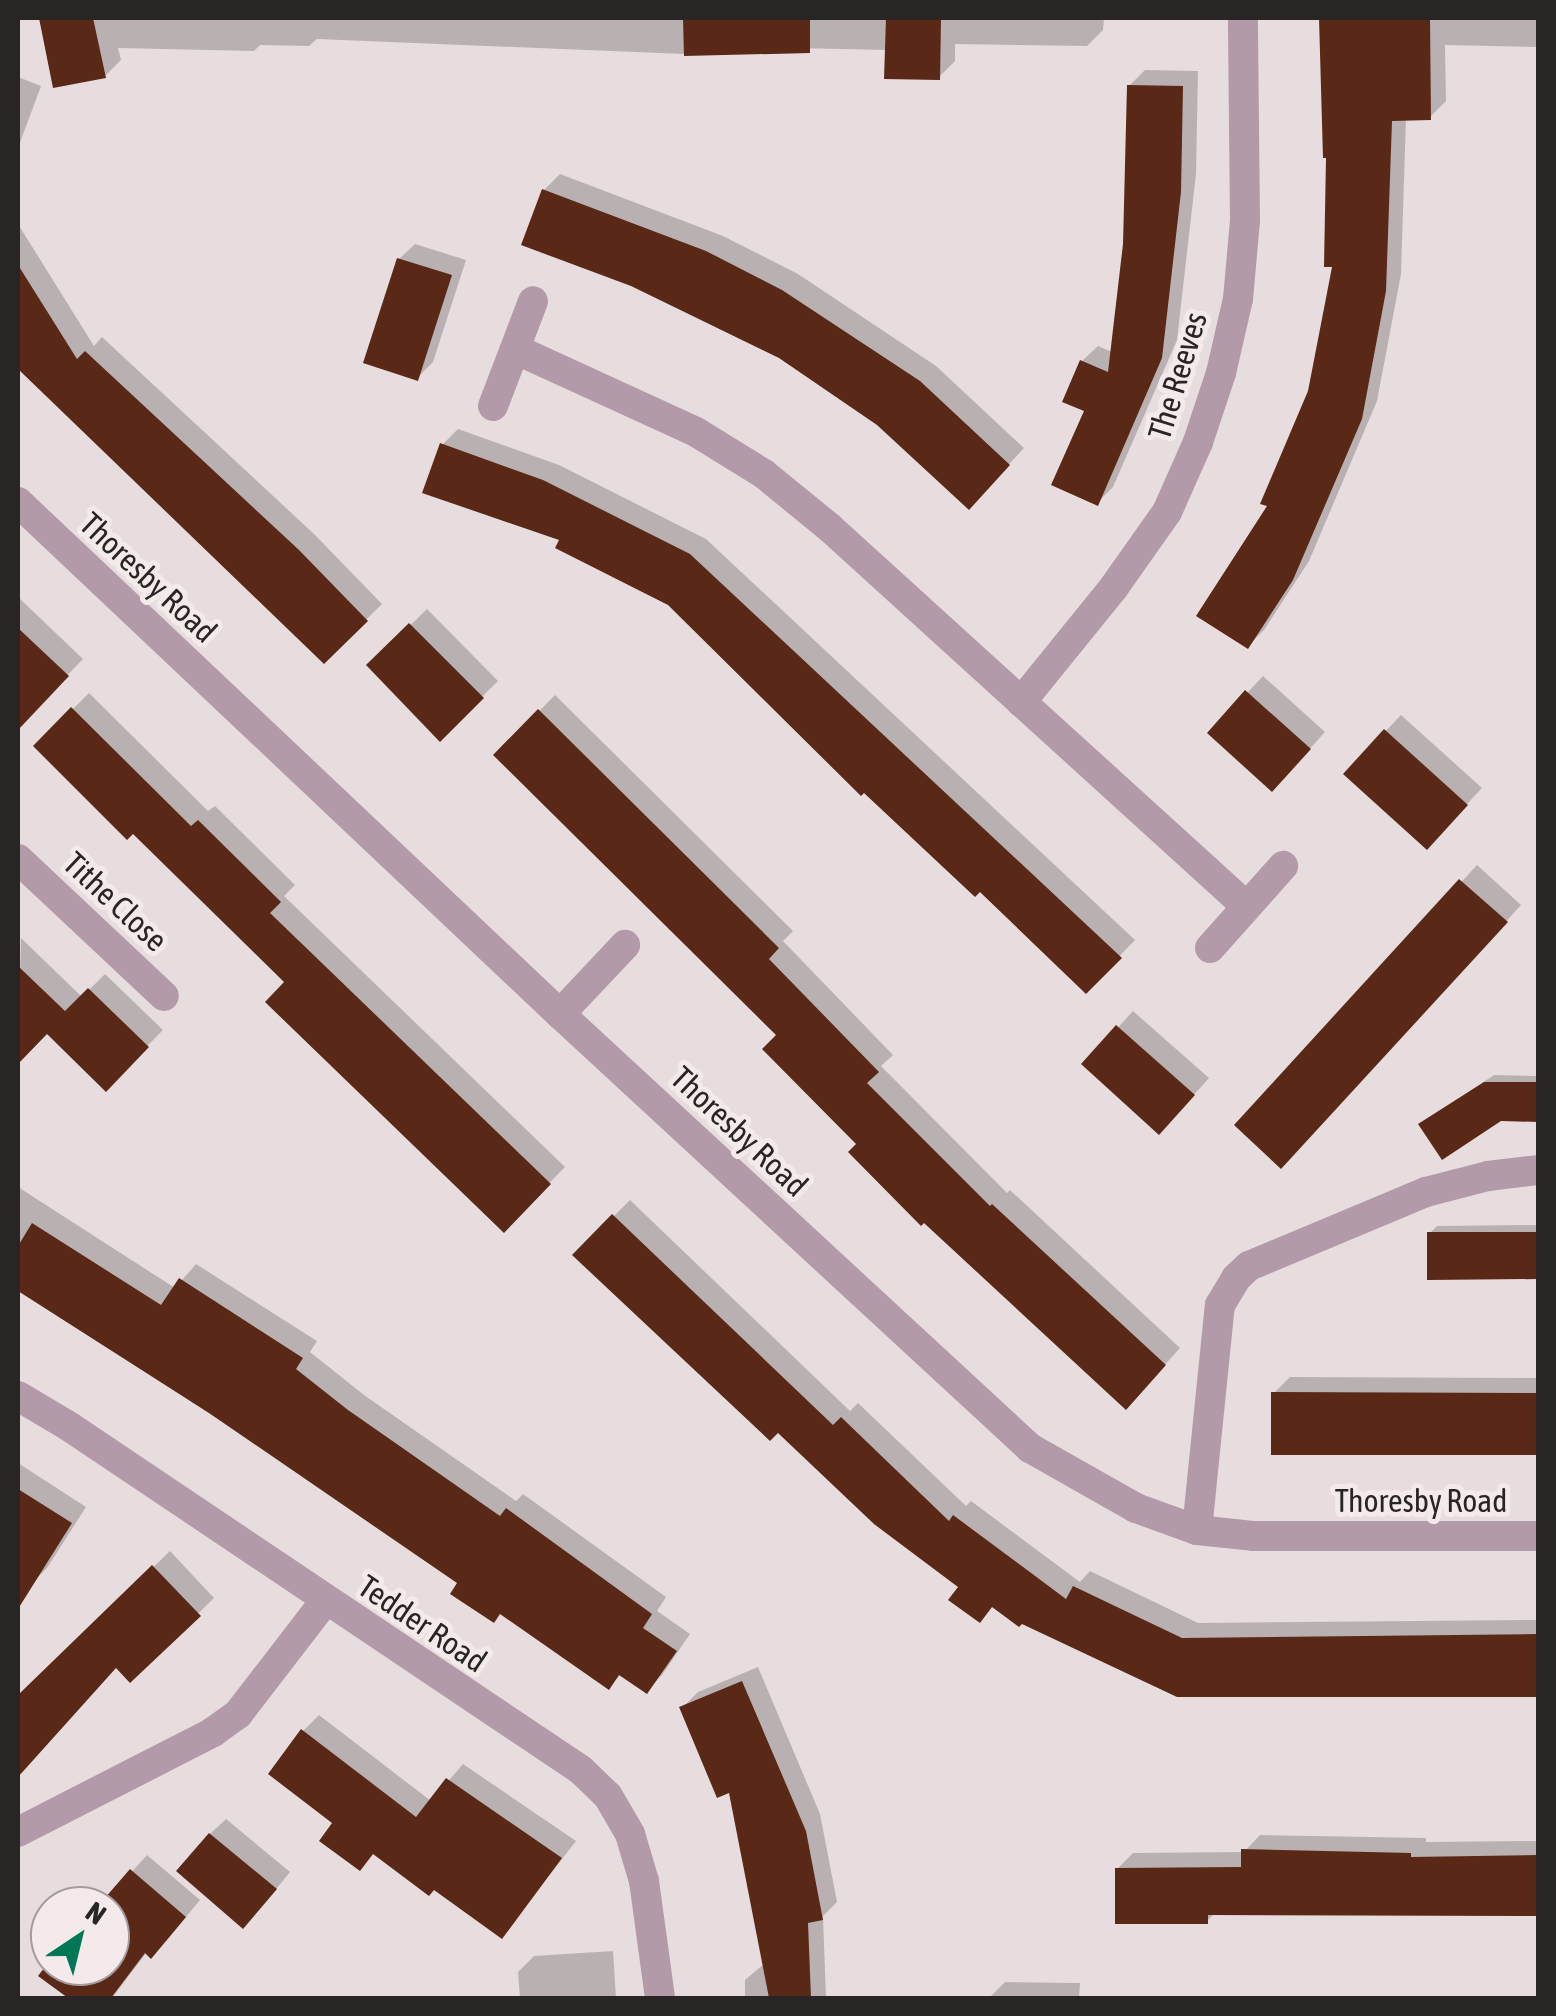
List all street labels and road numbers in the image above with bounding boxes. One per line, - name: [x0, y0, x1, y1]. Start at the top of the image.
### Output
- street label: The Reeves: [1140, 308, 1216, 444]
- street label: Thoresby Road: [72, 505, 224, 651]
- street label: Tithe Close: [55, 844, 175, 960]
- street label: Thoresby Road: [663, 1059, 815, 1205]
- street label: Thoresby Road: [1335, 1482, 1507, 1520]
- street label: Tedder Road: [351, 1567, 493, 1681]

